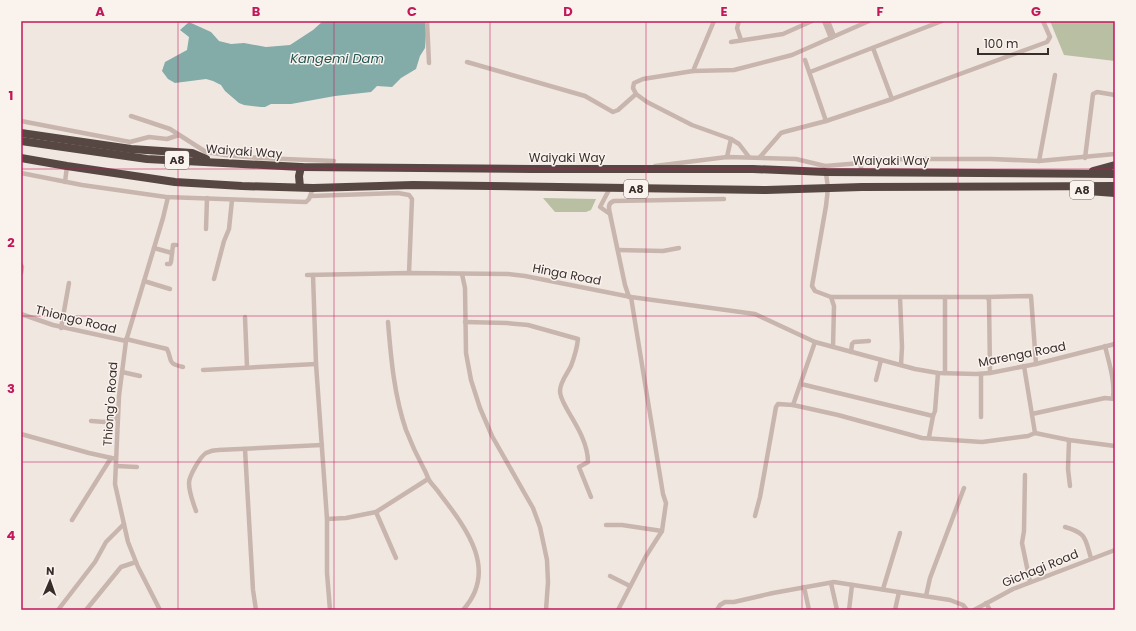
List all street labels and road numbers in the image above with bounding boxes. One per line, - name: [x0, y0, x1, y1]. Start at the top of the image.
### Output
- street label: Waiyaki Way: [205, 140, 283, 162]
- street label: Waiyaki Way: [529, 149, 606, 166]
- road number: A8: [165, 151, 189, 169]
- street label: Waiyaki Way: [853, 152, 930, 169]
- road number: A8: [624, 180, 648, 198]
- road number: A8: [1070, 181, 1094, 199]
- street label: Hinga Road: [531, 259, 603, 289]
- street label: Thiongo Road: [34, 301, 118, 337]
- street label: Marenga Road: [977, 337, 1067, 371]
- street label: Thiong'o Road: [99, 361, 121, 447]
- street label: Gichagi Road: [999, 545, 1081, 591]

